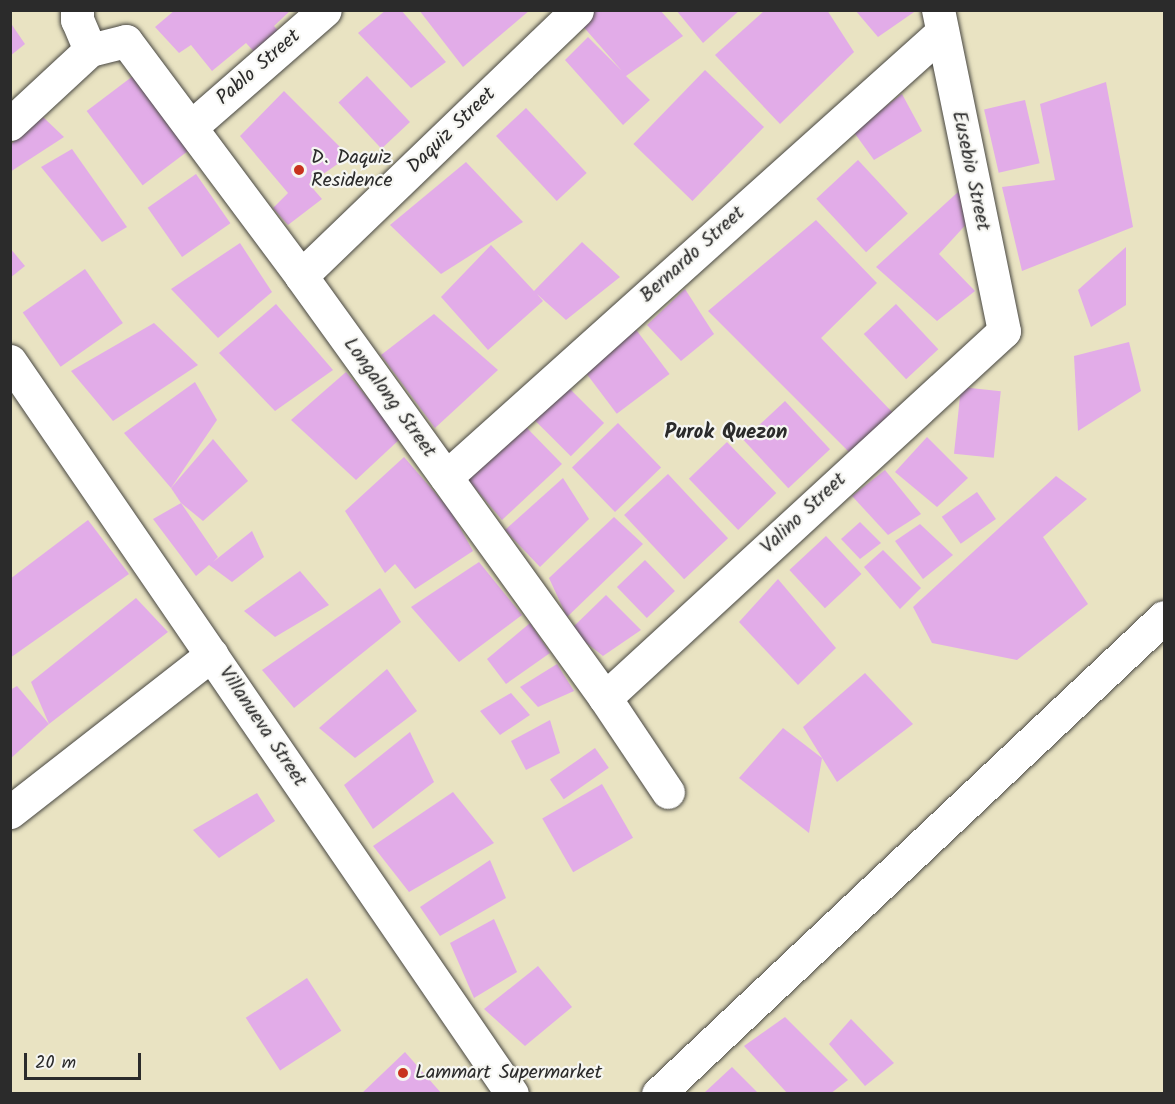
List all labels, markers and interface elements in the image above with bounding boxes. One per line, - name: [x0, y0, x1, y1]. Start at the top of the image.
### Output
- street label: Pablo Street: [212, 25, 306, 111]
- street label: Daquiz Street: [403, 83, 501, 179]
- street label: Eusebio Street: [946, 109, 994, 233]
- place label: D. Daquiz Residence: [311, 146, 392, 193]
- marker: D. Daquiz Residence: [292, 163, 306, 177]
- street label: Bernardo Street: [636, 202, 750, 308]
- street label: Longalong Street: [337, 333, 441, 463]
- district label: Purok Quezon: [665, 420, 787, 446]
- street label: Valino Street: [756, 468, 852, 560]
- street label: Villanueva Street: [213, 662, 311, 792]
- scale bar: [27, 1041, 144, 1079]
- text: 20 m: [35, 1049, 76, 1078]
- place label: Lammart Supermarket: [415, 1061, 602, 1085]
- marker: Lammart Supermarket: [396, 1066, 410, 1080]

